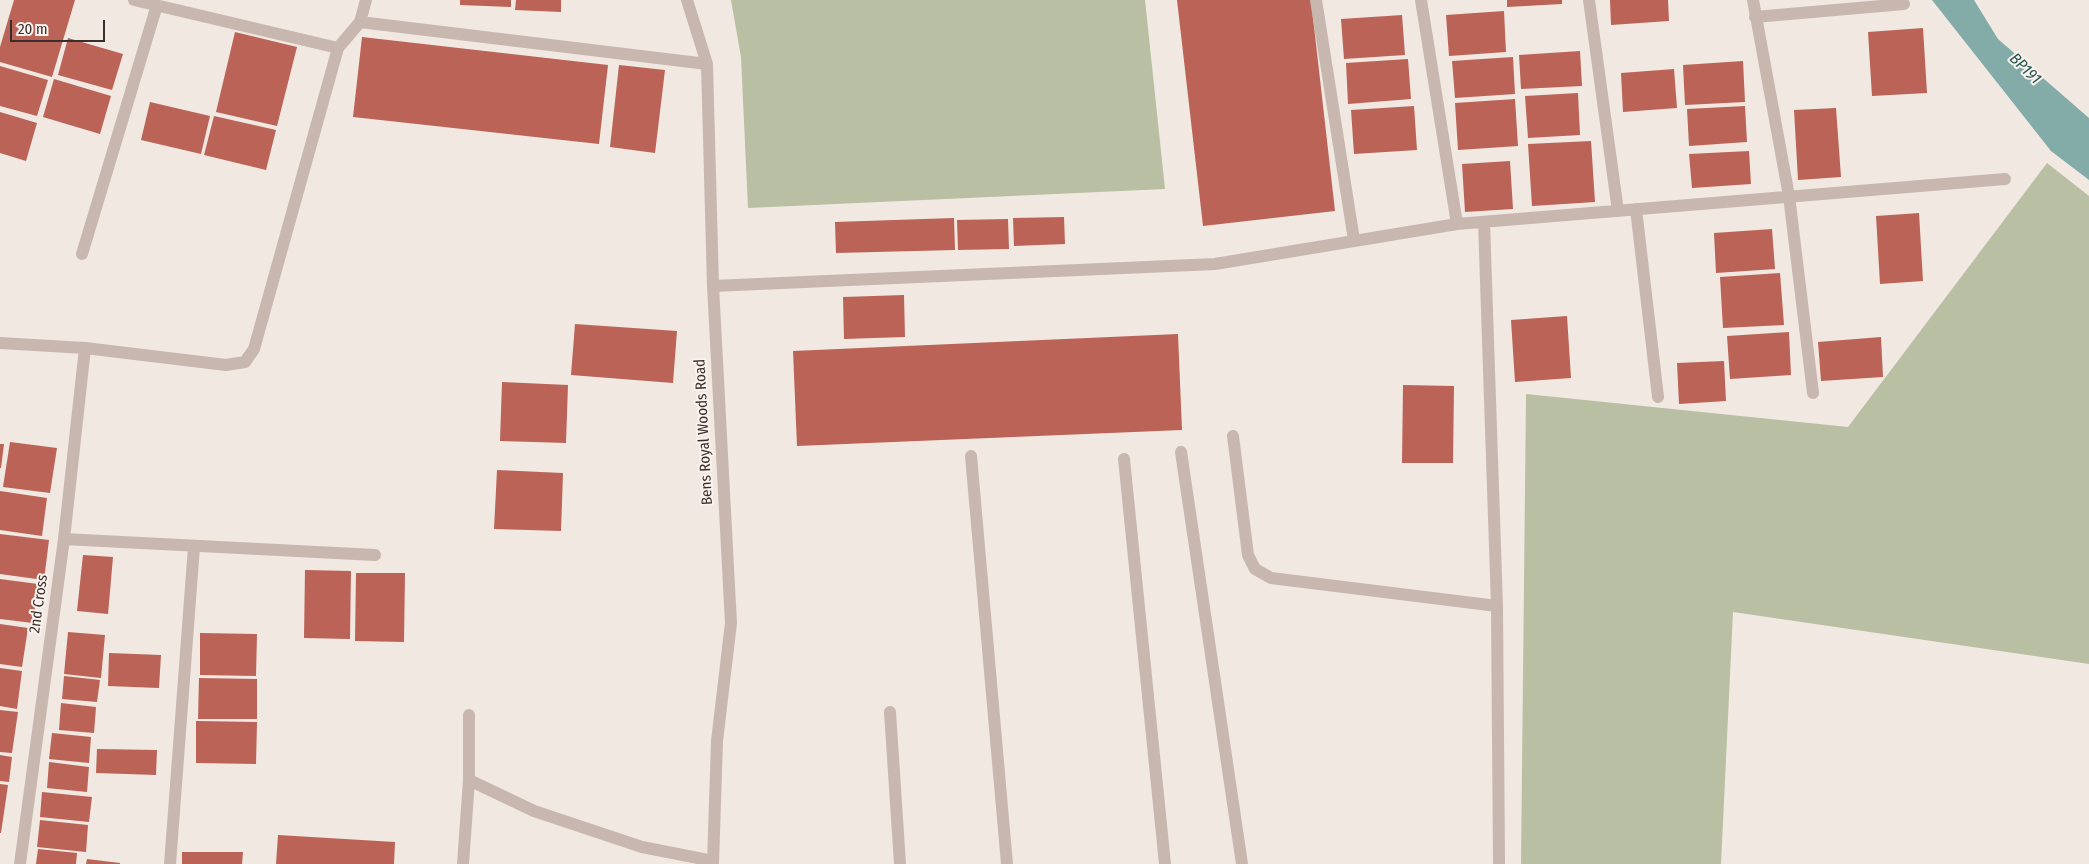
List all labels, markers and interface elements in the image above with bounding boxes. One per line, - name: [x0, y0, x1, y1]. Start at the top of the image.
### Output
- scale bar: [12, 10, 108, 42]
- text: 20 m: [18, 20, 48, 38]
- water label: BP191: [2005, 49, 2045, 89]
- street label: Bens Royal Woods Road: [691, 358, 717, 506]
- street label: 2nd Cross: [26, 574, 52, 634]

